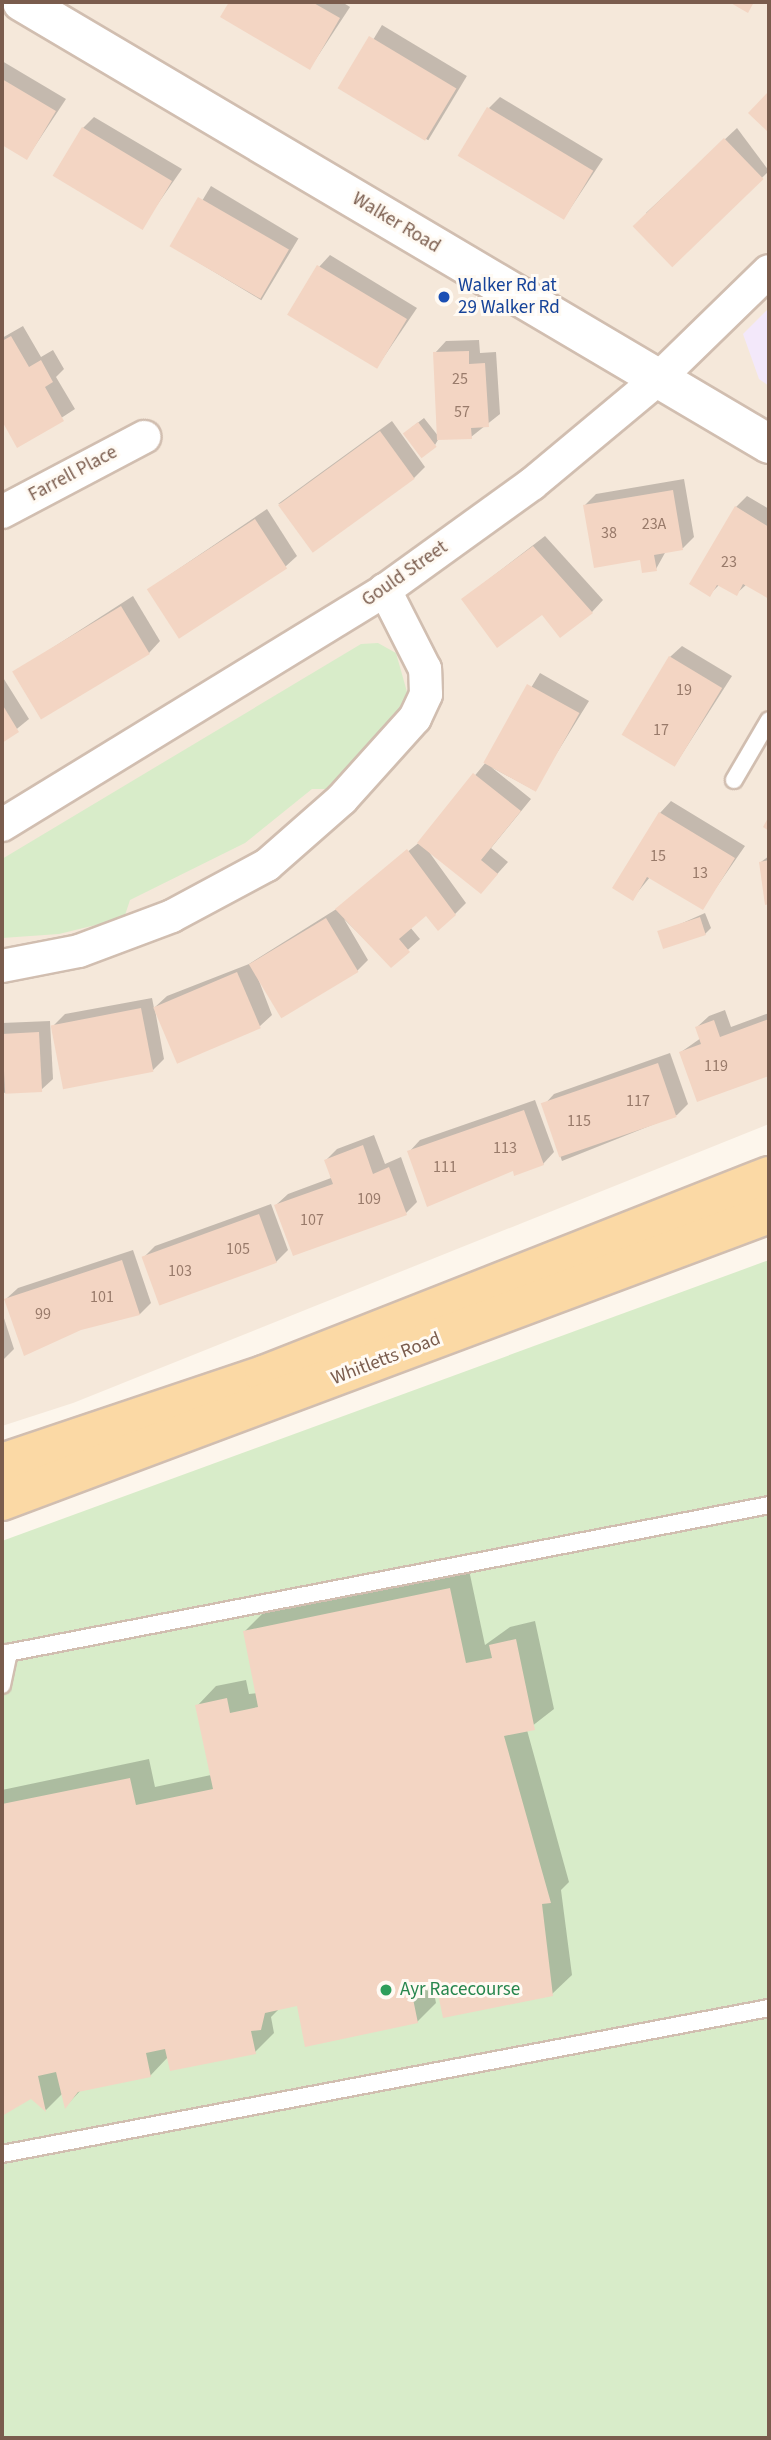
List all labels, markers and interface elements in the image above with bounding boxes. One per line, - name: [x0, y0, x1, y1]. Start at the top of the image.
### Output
- street label: Walker Road: [348, 188, 444, 258]
- place label: Walker Rd at 29 Walker Rd: [458, 275, 560, 319]
- marker: Walker Rd at 29 Walker Rd: [436, 289, 452, 305]
- house number: 25: [452, 369, 468, 389]
- house number: 57: [454, 402, 470, 422]
- street label: Farrell Place: [25, 441, 121, 507]
- house number: 23A: [642, 514, 666, 534]
- house number: 38: [601, 523, 617, 543]
- street label: Gould Street: [358, 536, 452, 612]
- house number: 23: [721, 552, 737, 572]
- house number: 19: [676, 680, 692, 700]
- house number: 17: [653, 720, 669, 740]
- house number: 15: [650, 846, 666, 866]
- house number: 13: [692, 863, 708, 883]
- house number: 119: [704, 1056, 728, 1076]
- house number: 117: [626, 1091, 650, 1111]
- house number: 115: [567, 1111, 591, 1131]
- house number: 113: [493, 1138, 517, 1158]
- house number: 111: [433, 1157, 457, 1177]
- house number: 109: [357, 1189, 381, 1209]
- house number: 107: [300, 1210, 324, 1230]
- house number: 105: [226, 1239, 250, 1259]
- house number: 103: [168, 1261, 192, 1281]
- house number: 101: [90, 1287, 114, 1307]
- house number: 99: [35, 1304, 51, 1324]
- street label: Whitletts Road: [328, 1328, 444, 1390]
- place label: Ayr Racecourse: [400, 1979, 520, 2001]
- marker: Ayr Racecourse: [378, 1982, 394, 1998]

